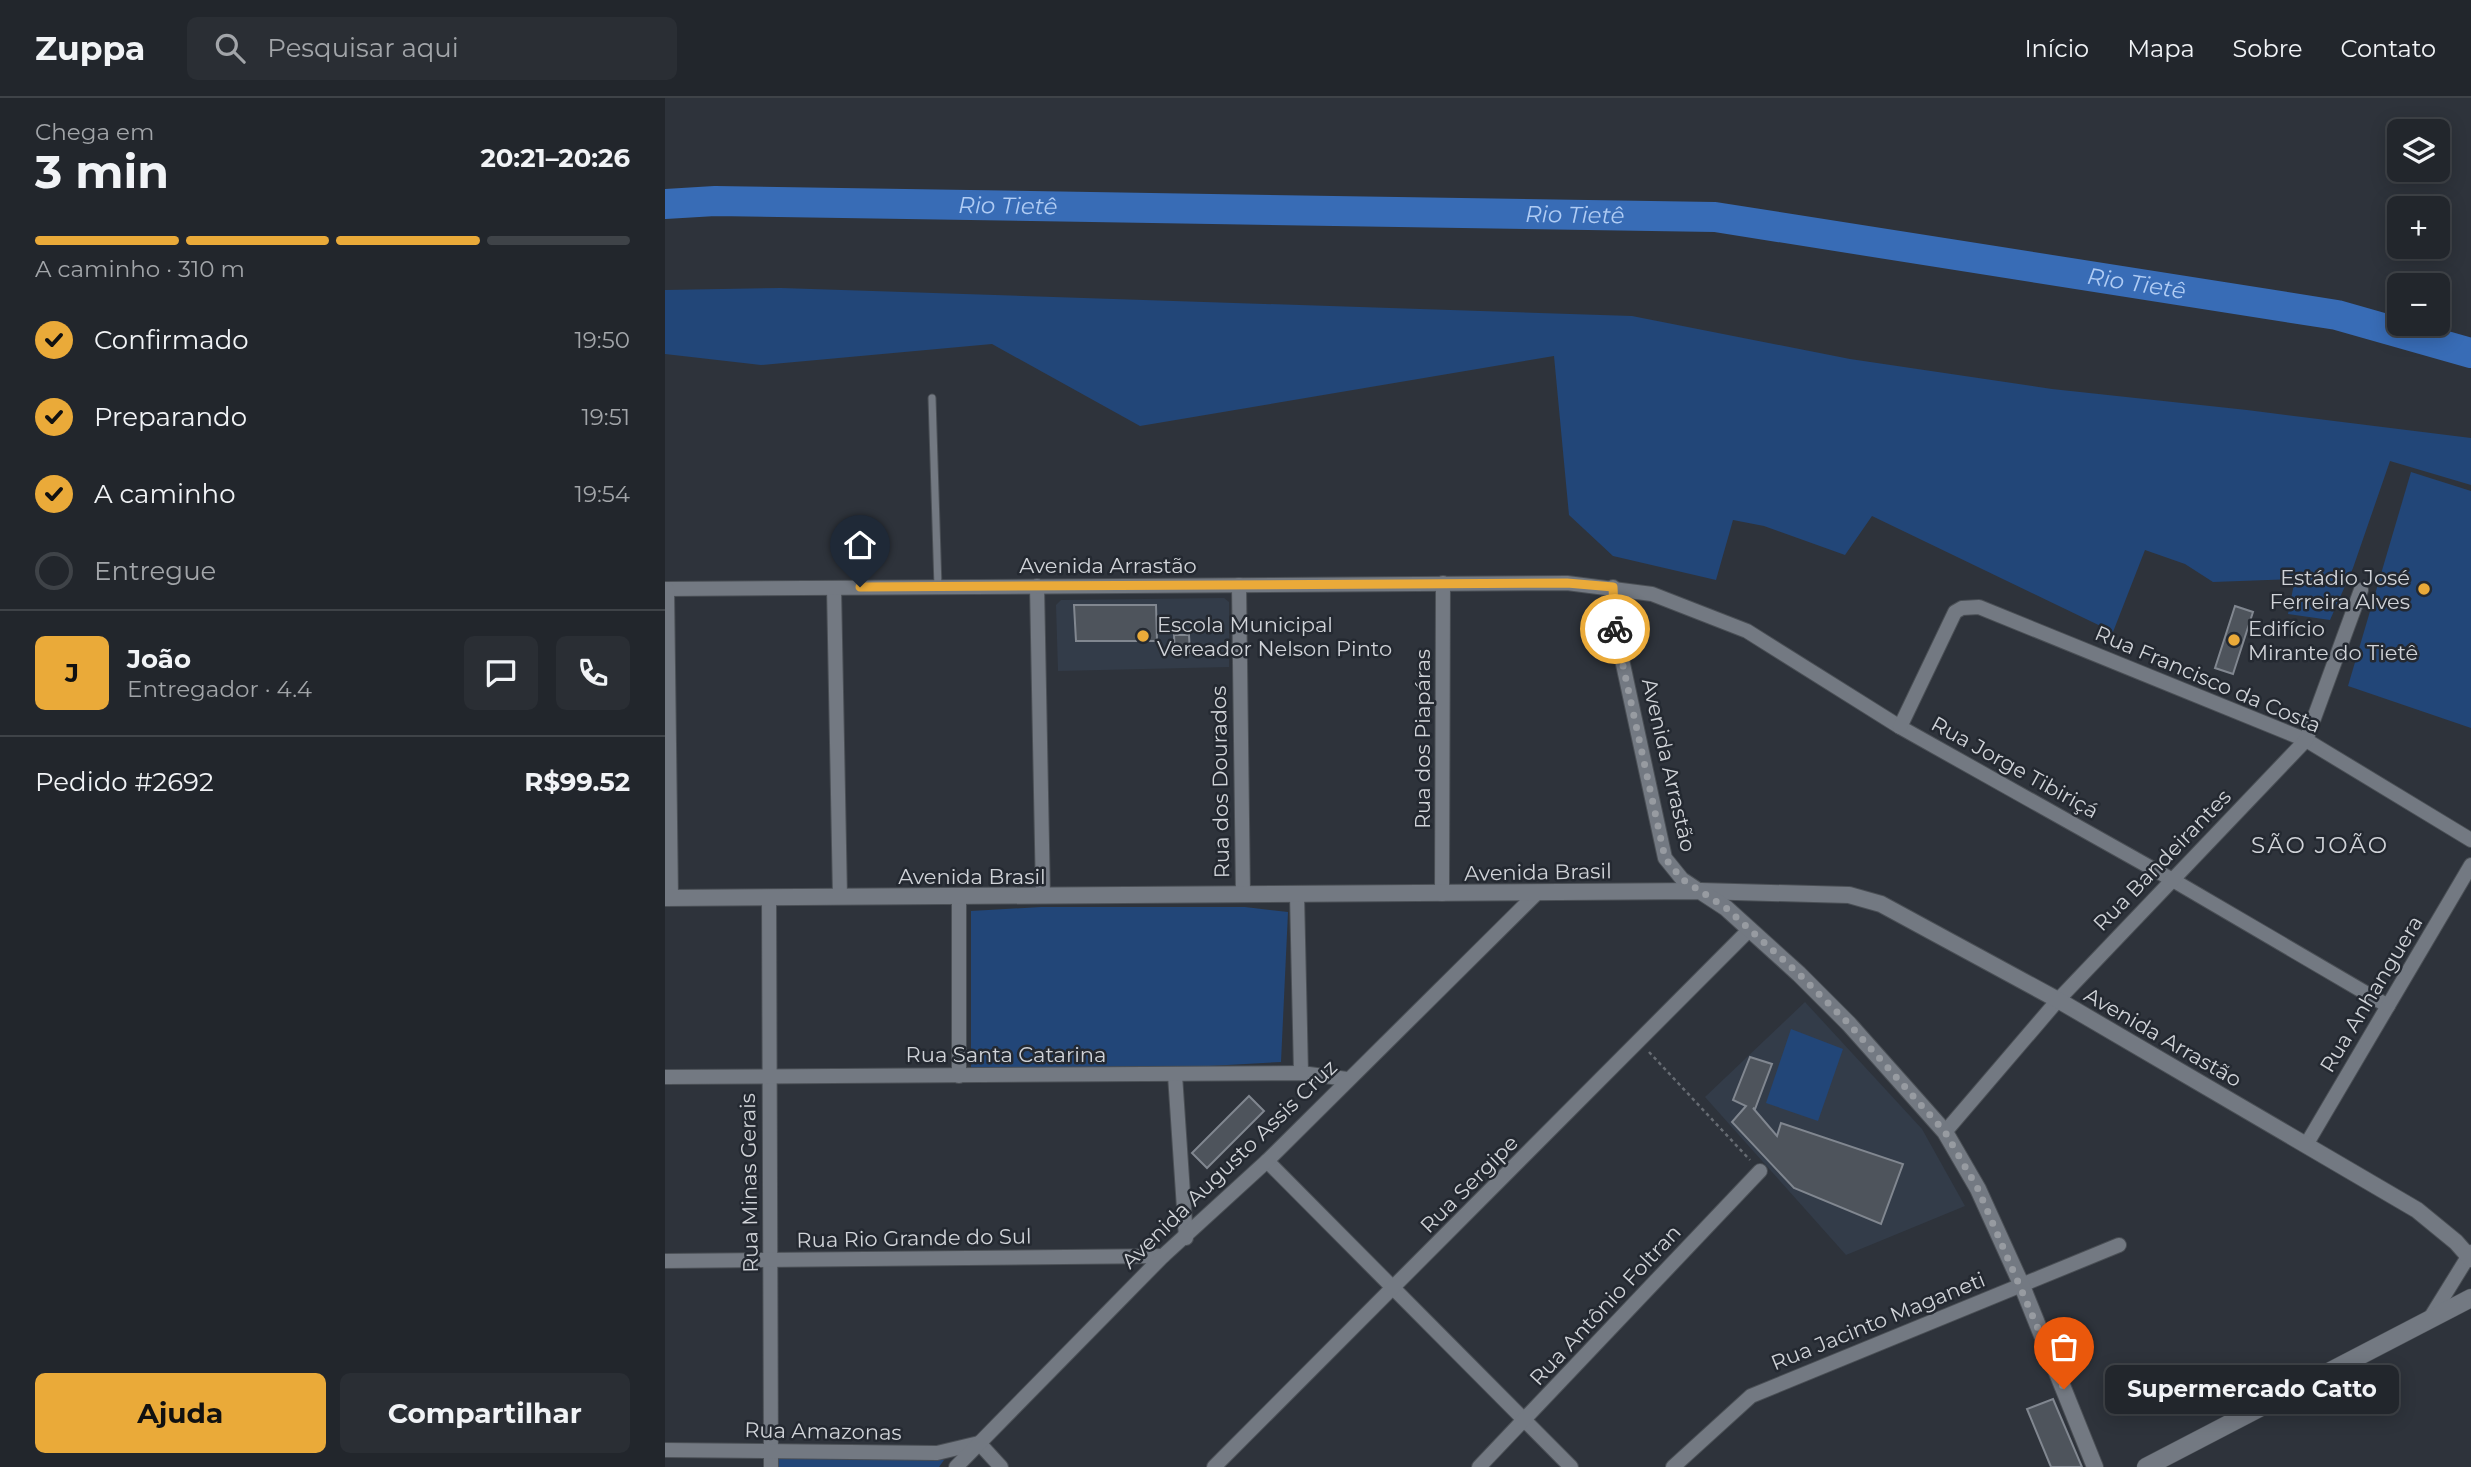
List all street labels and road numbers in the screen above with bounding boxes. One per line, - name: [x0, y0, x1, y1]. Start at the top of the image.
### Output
- street label: Avenida Arrastão: [1019, 553, 1197, 578]
- street label: Rua Francisco da Costa: [2091, 620, 2325, 738]
- street label: Rua dos Piapáras: [1410, 649, 1435, 829]
- street label: Avenida Arrastão: [1637, 676, 1701, 854]
- street label: Rua dos Dourados: [1206, 686, 1234, 878]
- street label: Rua Jorge Tibiriçá: [1927, 711, 2103, 823]
- street label: Rua Bandeirantes: [2088, 784, 2236, 936]
- street label: Avenida Brasil: [1464, 858, 1612, 886]
- street label: Avenida Brasil: [898, 864, 1046, 889]
- street label: Rua Anhanguera: [2314, 911, 2428, 1077]
- street label: Avenida Arrastão: [2080, 982, 2246, 1092]
- street label: Rua Santa Catarina: [906, 1042, 1106, 1067]
- street label: Avenida Augusto Assis Cruz: [1116, 1054, 1342, 1274]
- street label: Rua Minas Gerais: [735, 1093, 763, 1273]
- street label: Rua Sergipe: [1415, 1130, 1523, 1238]
- street label: Rua Antônio Foltran: [1524, 1220, 1686, 1390]
- street label: Rua Rio Grande do Sul: [796, 1223, 1032, 1253]
- street label: Rua Jacinto Maganeti: [1767, 1267, 1989, 1375]
- street label: Rua Amazonas: [744, 1417, 902, 1445]

